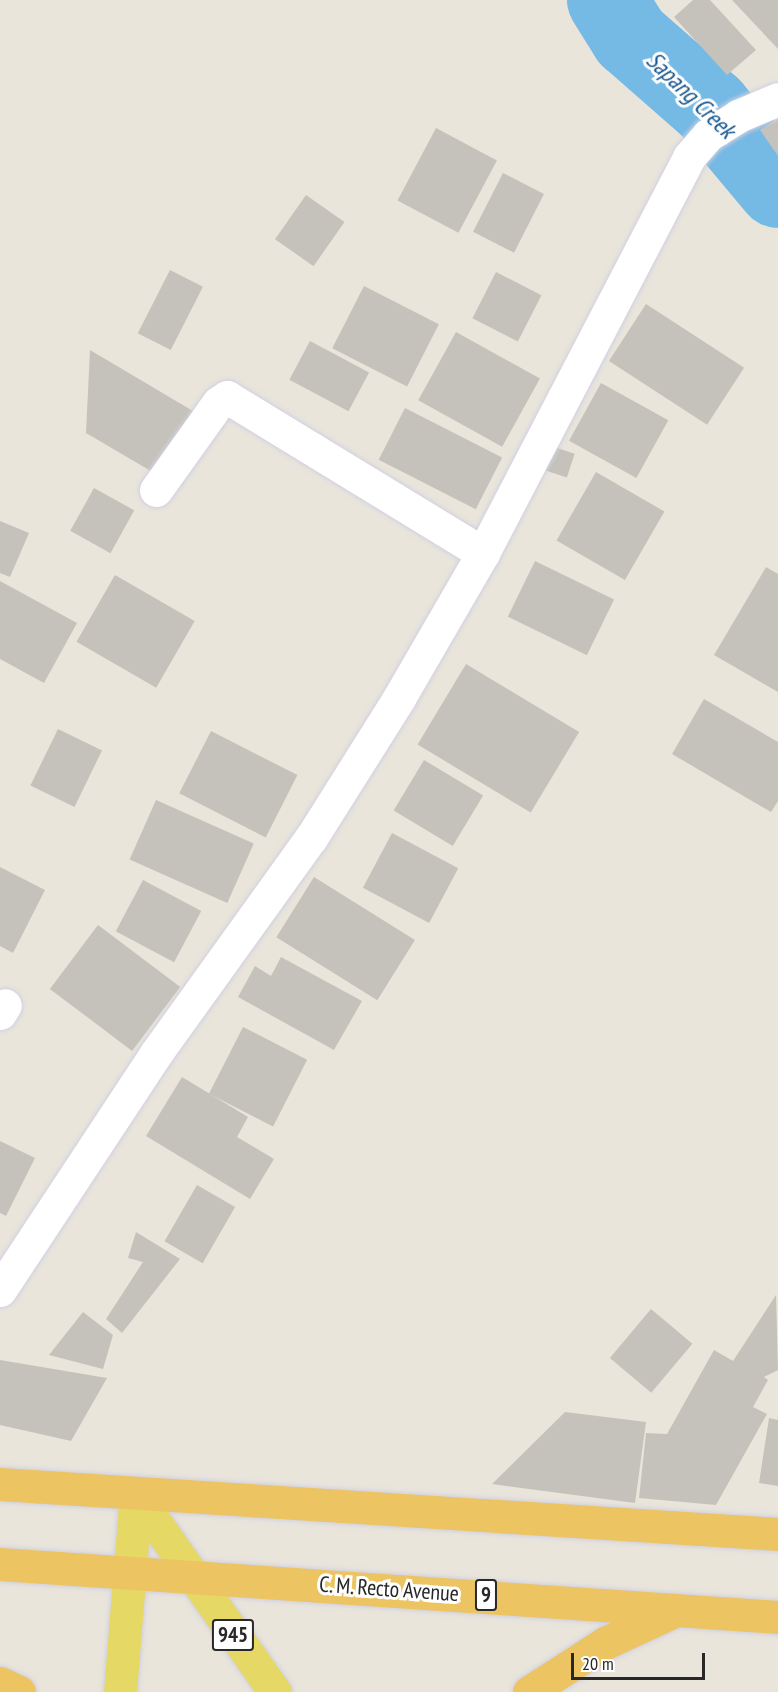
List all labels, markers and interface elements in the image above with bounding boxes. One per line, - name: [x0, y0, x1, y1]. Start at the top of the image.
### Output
- water label: Sapang Creek: [641, 46, 741, 144]
- street label: C. M. Recto Avenue: [317, 1571, 461, 1607]
- road number: 9: [474, 1577, 498, 1613]
- road number: 945: [210, 1617, 256, 1653]
- scale bar: [574, 1641, 708, 1679]
- text: 20 m: [582, 1652, 614, 1675]

